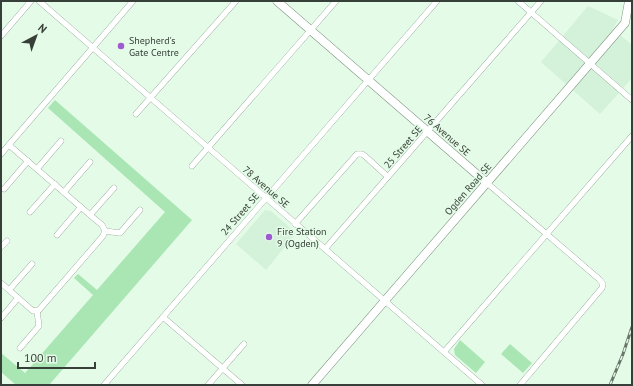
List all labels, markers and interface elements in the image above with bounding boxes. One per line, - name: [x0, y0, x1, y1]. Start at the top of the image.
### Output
- north arrow: [16, 16, 56, 56]
- text: N: [35, 21, 50, 36]
- place label: Shepherd's Gate Centre: [129, 34, 179, 59]
- marker: Shepherd's Gate Centre: [116, 41, 126, 51]
- street label: 76 Avenue SE: [421, 111, 473, 159]
- street label: 25 Street SE: [381, 123, 425, 171]
- street label: Ogden Road SE: [442, 160, 494, 218]
- street label: 78 Avenue SE: [240, 163, 292, 211]
- street label: 24 Street SE: [218, 190, 262, 238]
- place label: Fire Station 9 (Ogden): [277, 225, 327, 250]
- marker: Fire Station 9 (Ogden): [264, 232, 274, 242]
- scale bar: [18, 344, 95, 370]
- text: 100 m: [24, 350, 57, 365]

